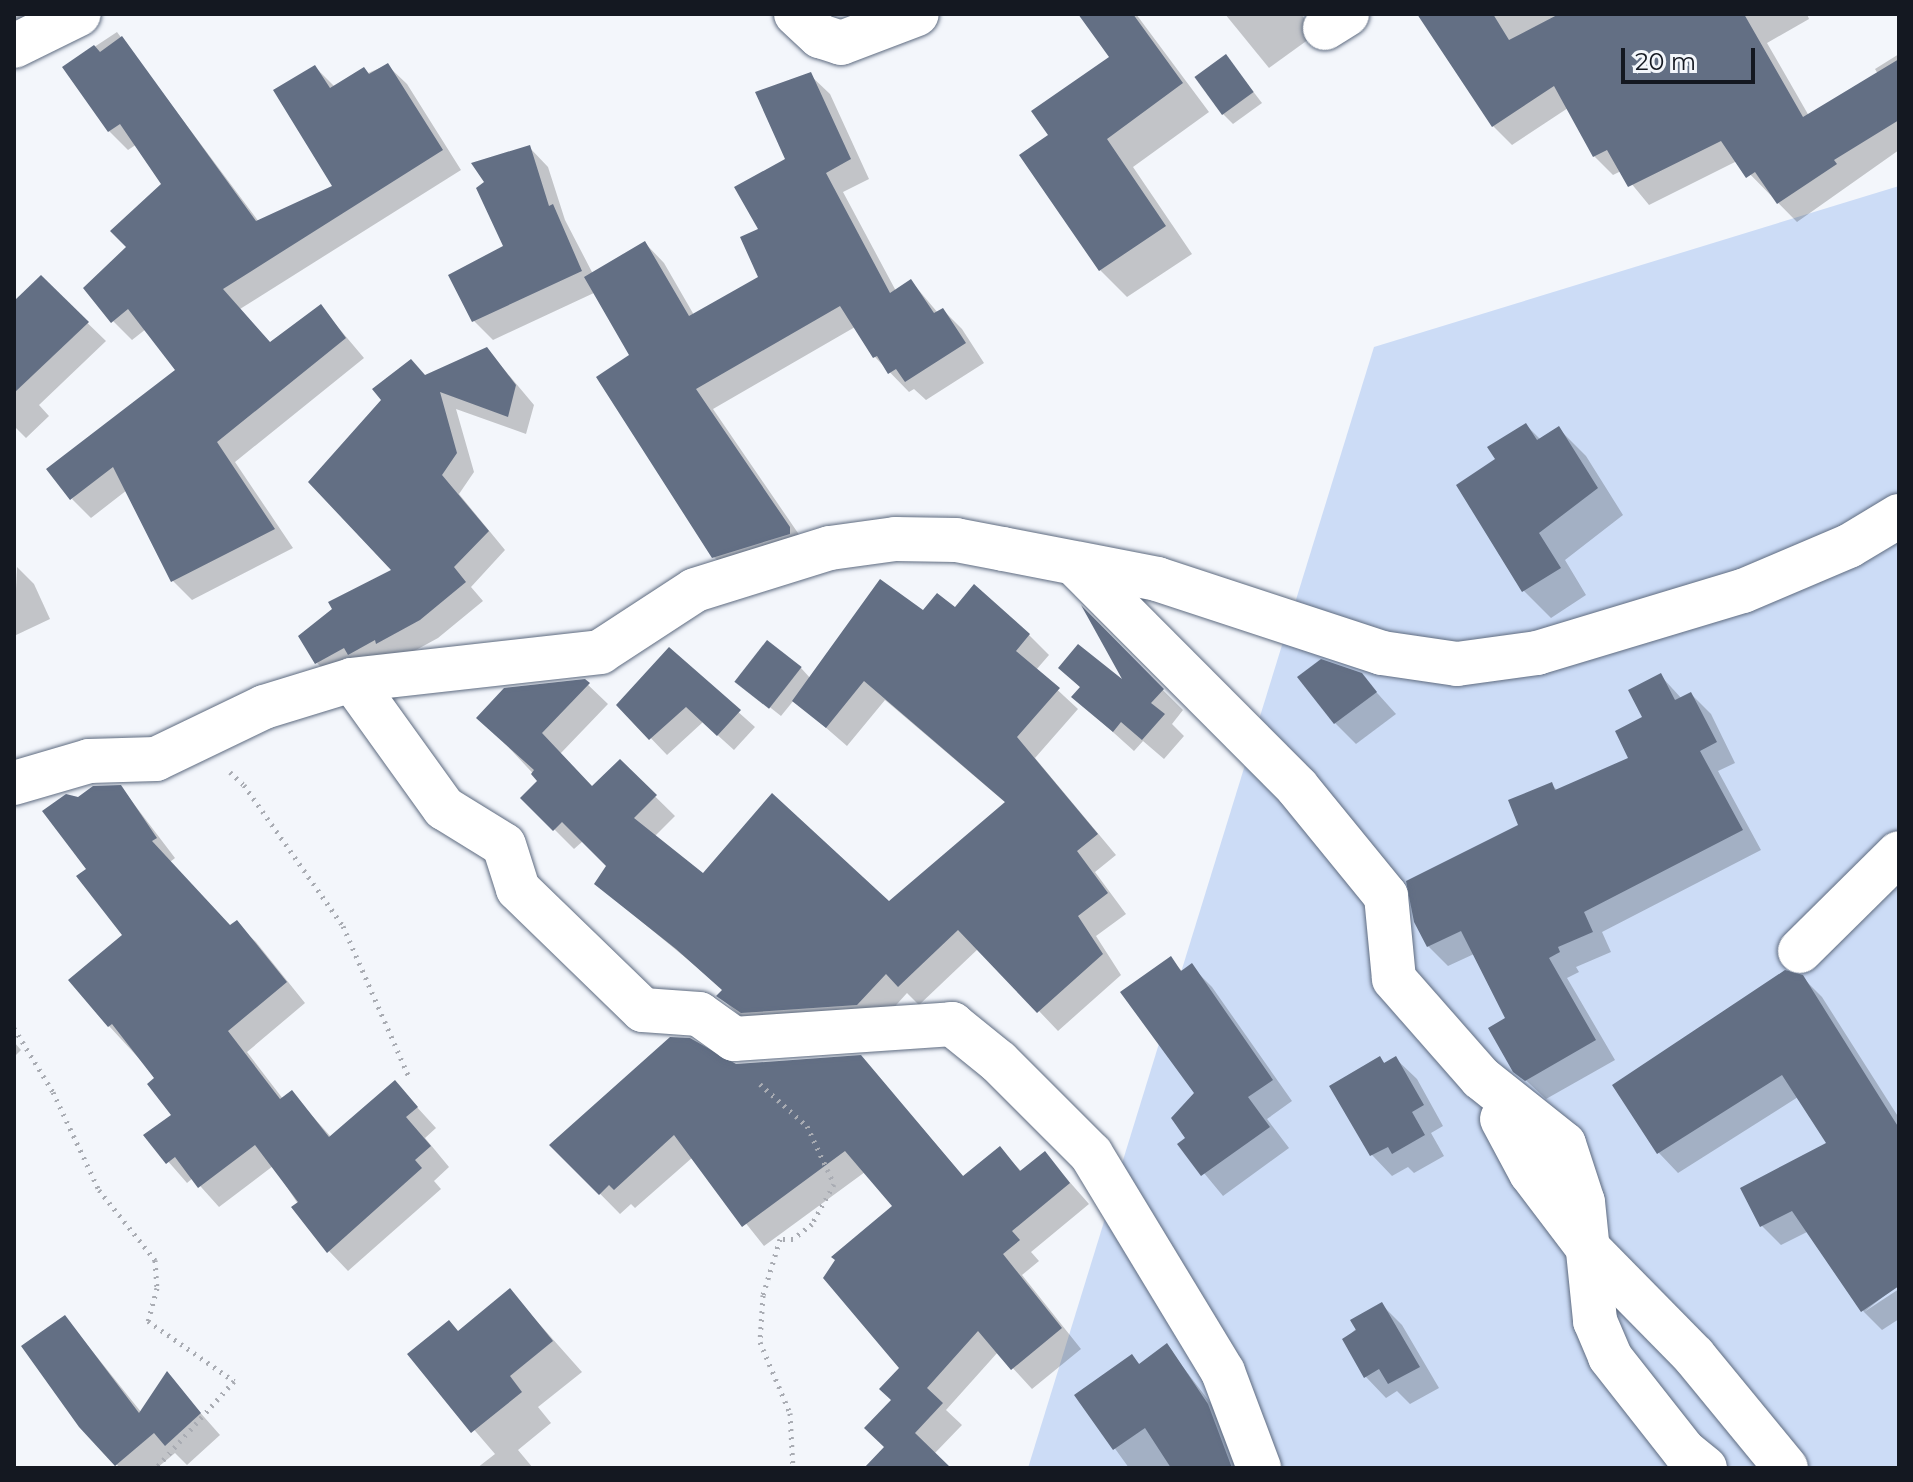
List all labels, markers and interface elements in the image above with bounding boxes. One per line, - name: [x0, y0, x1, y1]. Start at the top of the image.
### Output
- scale bar: [1625, 32, 1759, 82]
- text: 20 m: [1635, 47, 1696, 76]

